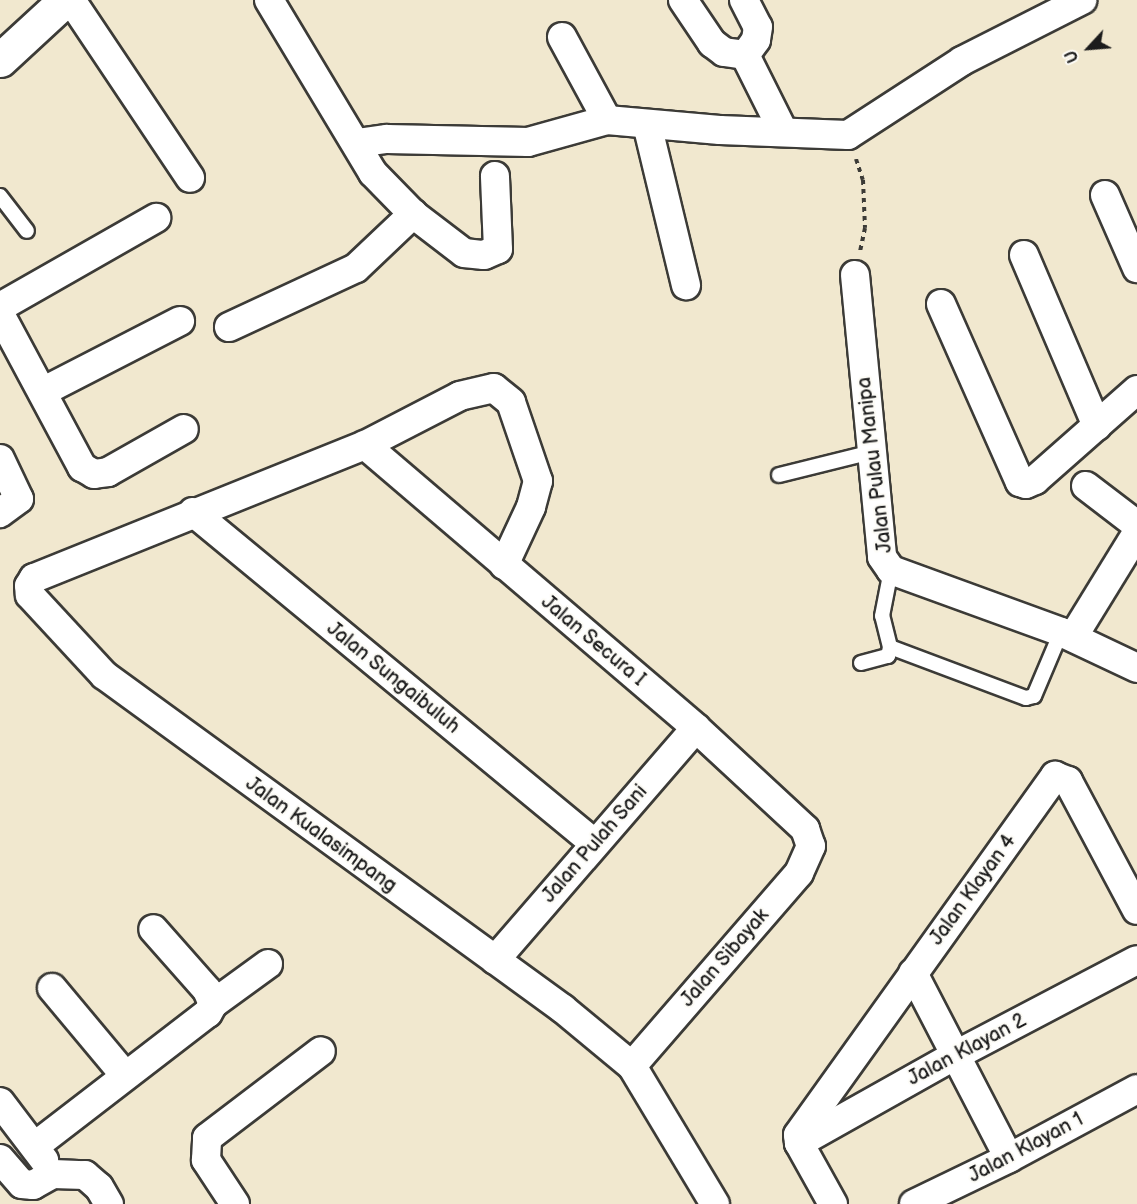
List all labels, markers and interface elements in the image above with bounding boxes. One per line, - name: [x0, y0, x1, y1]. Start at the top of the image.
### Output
- north arrow: [1059, 18, 1119, 78]
- text: U: [1061, 47, 1083, 65]
- street label: Jalan Pulau Manipa: [852, 376, 898, 554]
- street label: Jalan Secura I: [536, 590, 650, 692]
- street label: Jalan Sungaibuluh: [321, 617, 465, 739]
- street label: Jalan Kualasimpang: [241, 772, 401, 898]
- street label: Jalan Pulah Sani: [537, 780, 653, 908]
- street label: Jalan Klayan 4: [925, 830, 1021, 950]
- street label: Jalan Sibayak: [676, 904, 774, 1012]
- street label: Jalan Klayan 2: [904, 1009, 1030, 1091]
- street label: Jalan Klayan 1: [965, 1108, 1087, 1188]

